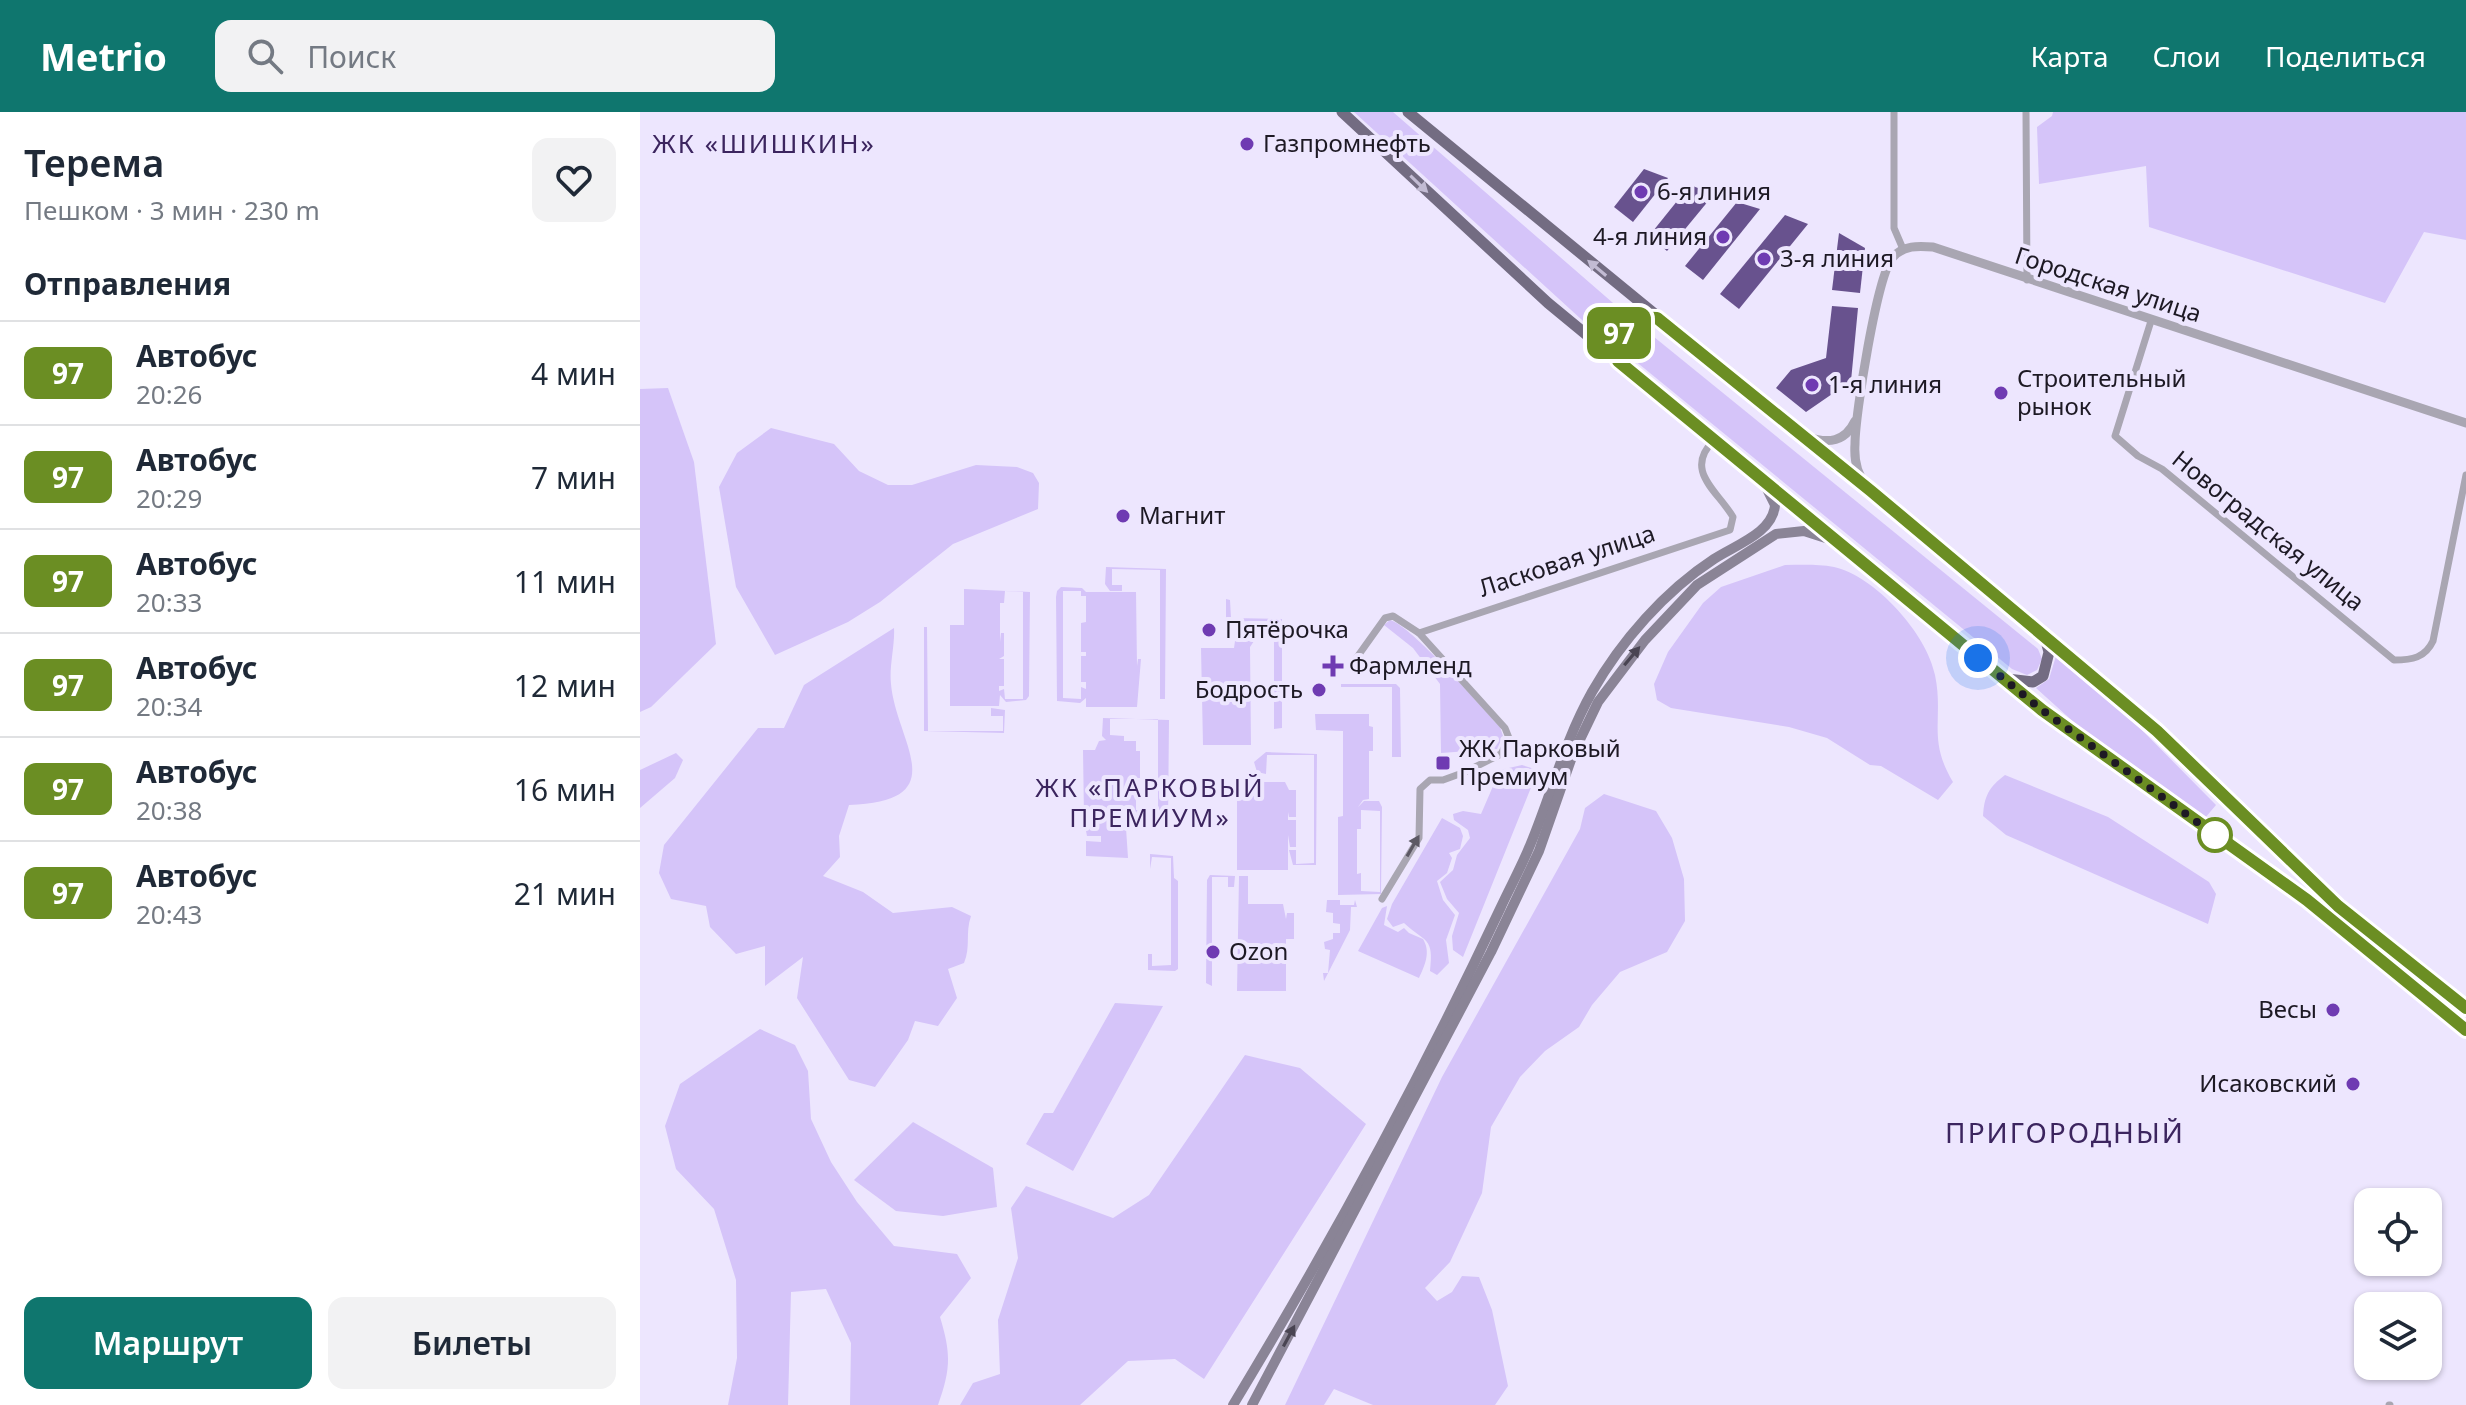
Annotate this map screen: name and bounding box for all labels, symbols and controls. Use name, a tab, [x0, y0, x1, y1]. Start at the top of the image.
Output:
search box	[215, 20, 775, 92]
text: Metrio	[40, 30, 167, 82]
icon: search	[243, 34, 287, 78]
text: Поиск	[307, 36, 396, 77]
text: Карта	[2030, 37, 2109, 75]
text: Слои	[2153, 37, 2221, 75]
text: Поделиться	[2265, 37, 2426, 75]
district label: ЖК «ШИШКИН»	[652, 125, 876, 161]
place label: Газпромнефть	[1263, 126, 1431, 159]
marker: Газпромнефть	[1238, 135, 1256, 153]
text: Терема	[24, 136, 164, 188]
button: heart	[532, 138, 616, 222]
place label: 6-я линия	[1657, 174, 1771, 207]
one-way arrow	[1409, 175, 1428, 193]
marker: 6-я линия	[1632, 183, 1650, 201]
text: Пешком · 3 мин · 230 m	[24, 192, 320, 228]
place label: 4-я линия	[1593, 219, 1707, 252]
marker: 4-я линия	[1714, 228, 1732, 246]
street label: Городская улица	[2011, 238, 2206, 329]
place label: 3-я линия	[1780, 241, 1894, 274]
marker: 3-я линия	[1755, 250, 1773, 268]
one-way arrow	[1587, 260, 1607, 277]
text: Отправления	[24, 263, 231, 304]
line badge: 97	[1583, 307, 1655, 359]
text: 97	[1603, 314, 1635, 352]
text: Автобус	[136, 335, 258, 376]
text: 4 мин	[531, 353, 616, 394]
text: 97	[52, 354, 84, 392]
place label: Строительный рынок	[2017, 361, 2186, 422]
place label: 1-я линия	[1828, 367, 1942, 400]
text: 20:26	[136, 376, 202, 412]
marker: 1-я линия	[1803, 376, 1821, 394]
marker: Строительный рынок	[1992, 384, 2010, 402]
text: Автобус	[136, 439, 258, 480]
street label: Новоградская улица	[2166, 442, 2372, 618]
text: 7 мин	[531, 457, 616, 498]
text: 97	[52, 458, 84, 496]
text: 20:29	[136, 480, 202, 516]
place label: Магнит	[1139, 498, 1225, 531]
marker: Магнит	[1114, 507, 1132, 525]
street label: Ласковая улица	[1474, 516, 1659, 604]
text: Автобус	[136, 543, 258, 584]
text: 11 мин	[514, 561, 616, 602]
text: 97	[52, 562, 84, 600]
text: 20:33	[136, 584, 202, 620]
place label: Пятёрочка	[1225, 612, 1349, 645]
marker: Пятёрочка	[1200, 621, 1218, 639]
your location	[1958, 638, 1998, 678]
one-way arrow	[1623, 646, 1640, 666]
text: Автобус	[136, 647, 258, 688]
place label: Фармленд	[1349, 648, 1472, 681]
marker: Фармленд	[1324, 657, 1342, 675]
text: 12 мин	[514, 665, 616, 706]
text: 97	[52, 666, 84, 704]
place label: Бодрость	[1195, 672, 1303, 705]
marker: Бодрость	[1310, 681, 1328, 699]
text: 20:34	[136, 688, 202, 724]
place label: ЖК Парковый Премиум	[1459, 731, 1621, 792]
text: Автобус	[136, 751, 258, 792]
marker: ЖК Парковый Премиум	[1434, 754, 1452, 772]
text: 16 мин	[514, 769, 616, 810]
district label: ЖК «ПАРКОВЫЙ ПРЕМИУМ»	[1035, 769, 1265, 835]
text: 97	[52, 770, 84, 808]
text: 20:38	[136, 792, 202, 828]
unlabelled marker	[2198, 818, 2232, 852]
one-way arrow	[1406, 835, 1420, 857]
text: Автобус	[136, 855, 258, 896]
text: 21 мин	[514, 873, 616, 914]
text: 97	[52, 874, 84, 912]
text: 20:43	[136, 896, 202, 932]
place label: Ozon	[1229, 934, 1288, 967]
marker: Ozon	[1204, 943, 1222, 961]
place label: Весы	[2258, 992, 2317, 1025]
marker: Весы	[2324, 1001, 2342, 1019]
place label: Исаковский	[2199, 1066, 2337, 1099]
marker: Исаковский	[2344, 1075, 2362, 1093]
district label: ПРИГОРОДНЫЙ	[1945, 1113, 2185, 1151]
map controls	[2354, 1188, 2442, 1380]
button: locate	[2354, 1188, 2442, 1276]
button: layers	[2354, 1292, 2442, 1380]
button: Маршрут	[24, 1297, 312, 1389]
button: Билеты	[328, 1297, 616, 1389]
one-way arrow	[1282, 1325, 1296, 1348]

